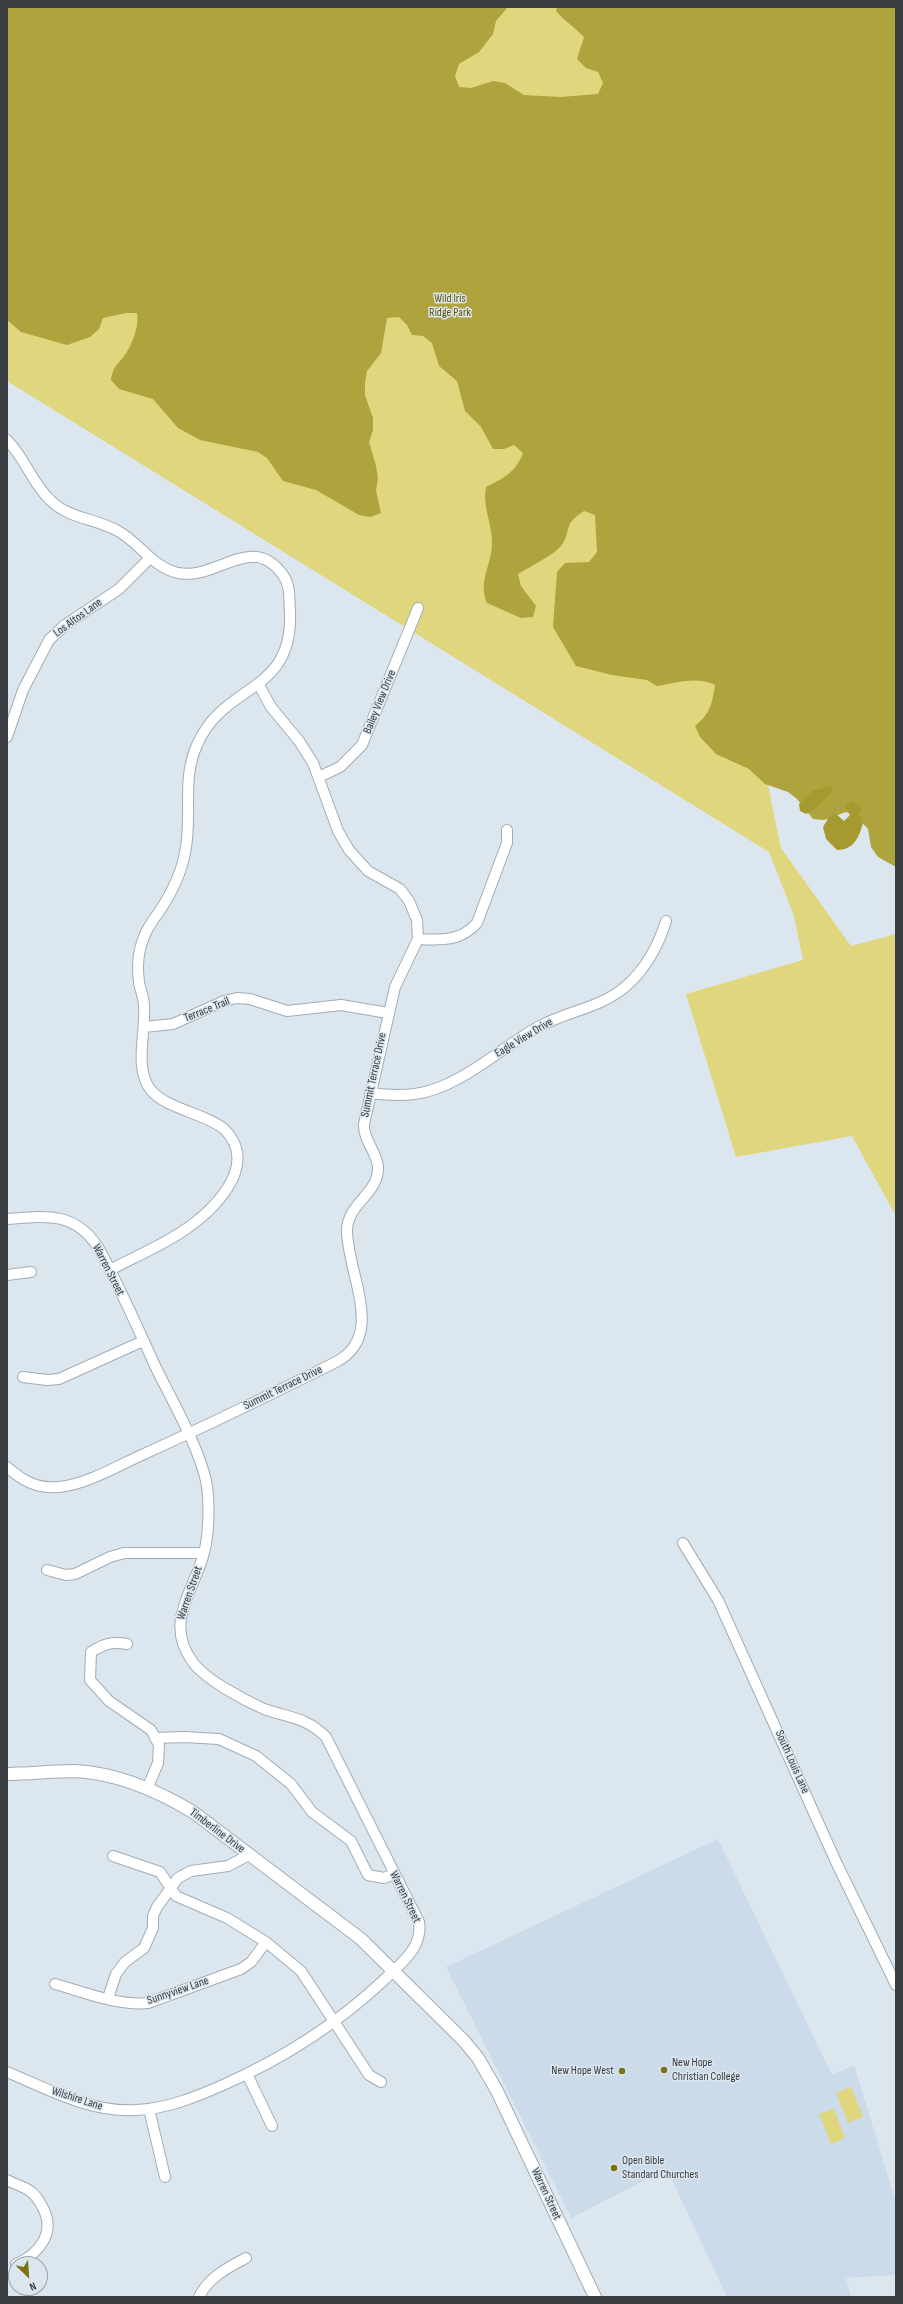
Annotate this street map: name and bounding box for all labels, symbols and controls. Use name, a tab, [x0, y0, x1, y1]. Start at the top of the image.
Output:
park label: Wild Iris Ridge Park	[429, 292, 471, 320]
street label: Los Altos Lane	[51, 595, 105, 641]
street label: Bailey View Drive	[361, 668, 399, 736]
street label: Terrace Trail	[182, 994, 232, 1026]
street label: Eagle View Drive	[492, 1015, 556, 1061]
street label: Summit Terrace Drive	[358, 1031, 390, 1119]
street label: Warren Street	[89, 1242, 127, 1298]
street label: Summit Terrace Drive	[241, 1363, 325, 1413]
street label: Warren Street	[174, 1564, 206, 1622]
street label: South Louis Lane	[772, 1728, 812, 1796]
street label: Timberline Drive	[186, 1806, 248, 1856]
street label: Warren Street	[386, 1869, 424, 1925]
street label: Sunnyview Lane	[145, 1974, 211, 2008]
place label: New Hope Christian College	[672, 2056, 740, 2084]
place label: New Hope West	[551, 2064, 614, 2078]
marker: New Hope Christian College	[659, 2065, 669, 2075]
marker: New Hope West	[617, 2066, 627, 2076]
street label: Wilshire Lane	[50, 2084, 104, 2114]
place label: Open Bible Standard Churches	[622, 2154, 699, 2182]
marker: Open Bible Standard Churches	[609, 2163, 619, 2173]
street label: Warren Street	[528, 2166, 564, 2222]
north arrow	[8, 2256, 48, 2296]
text: N	[27, 2279, 38, 2294]

